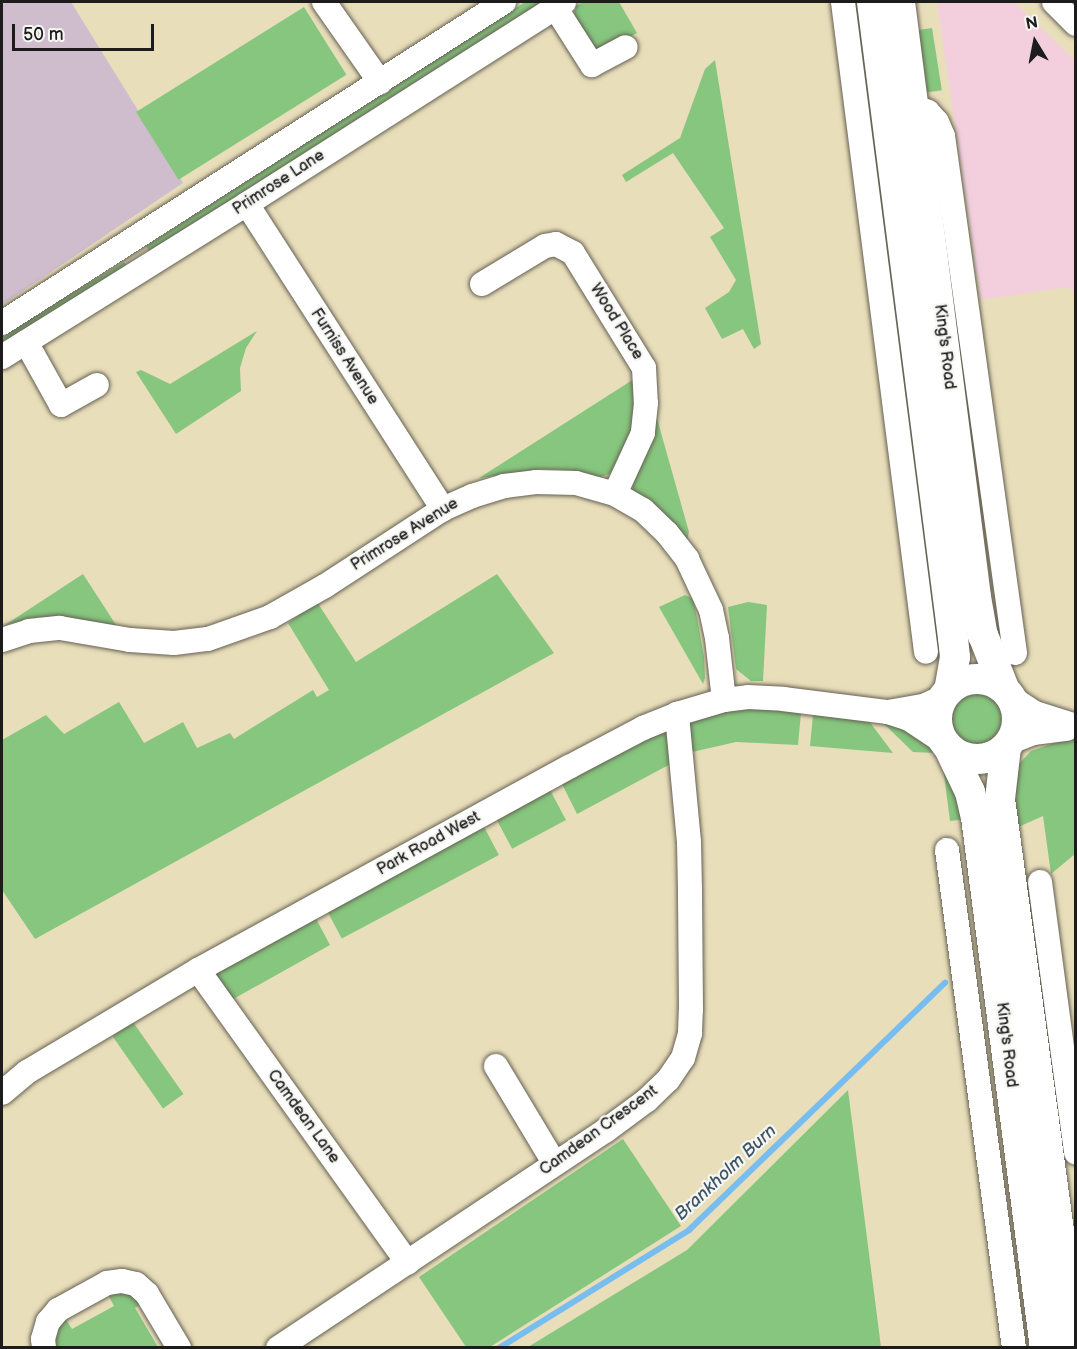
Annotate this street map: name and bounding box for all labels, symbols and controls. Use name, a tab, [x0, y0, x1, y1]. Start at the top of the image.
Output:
scale bar	[15, 12, 158, 50]
north arrow	[1005, 12, 1065, 72]
text: N	[1024, 13, 1039, 34]
text: 50 m	[23, 24, 64, 45]
street label: Primrose Lane	[230, 146, 328, 220]
street label: Wood Place	[585, 280, 647, 364]
street label: King's Road	[929, 303, 959, 391]
street label: Furniss Avenue	[306, 305, 382, 409]
street label: Primrose Avenue	[348, 494, 462, 576]
street label: Park Road West	[374, 808, 484, 880]
street label: King's Road	[991, 1001, 1021, 1089]
street label: Camdean Lane	[263, 1066, 343, 1168]
street label: Camdean Crescent	[536, 1082, 662, 1180]
water label: Brankholm Burn	[671, 1121, 781, 1225]

